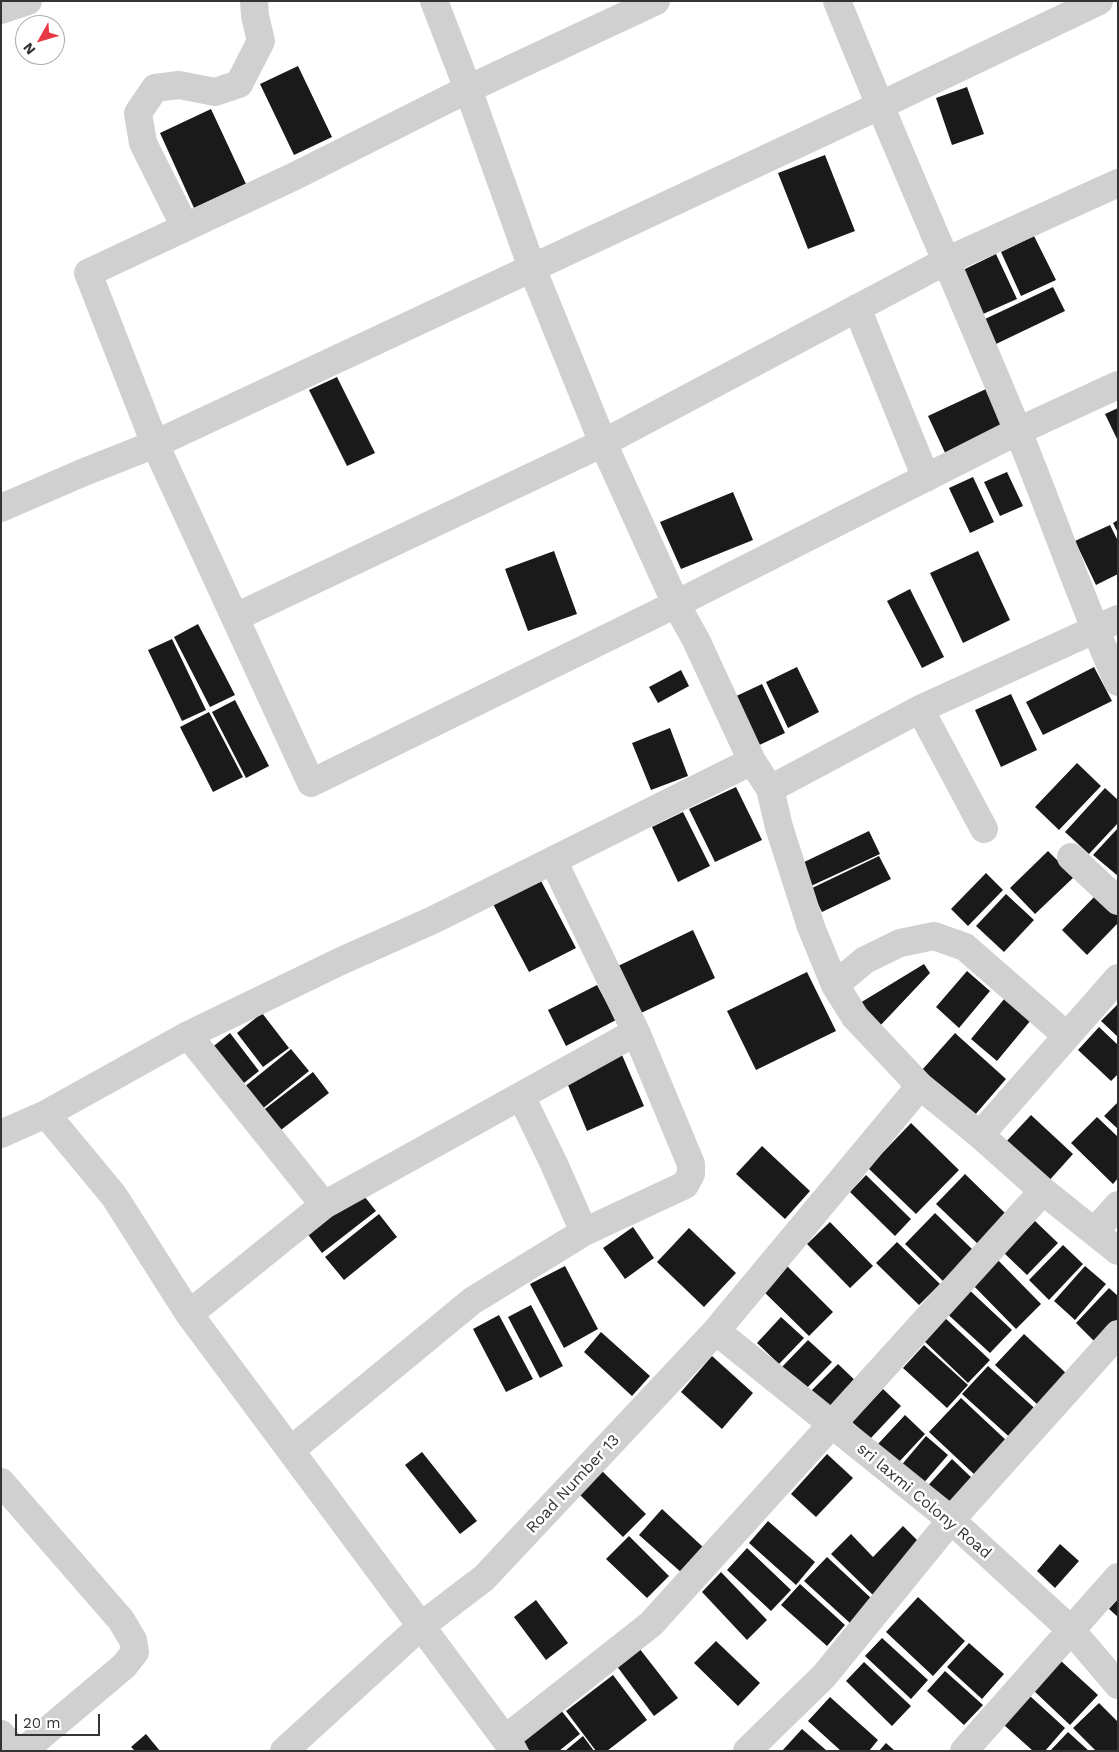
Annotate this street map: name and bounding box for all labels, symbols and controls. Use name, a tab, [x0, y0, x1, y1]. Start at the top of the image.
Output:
north arrow	[15, 15, 65, 65]
text: N	[20, 40, 39, 58]
street label: Road Number 13	[522, 1431, 624, 1537]
street label: sri laxmi Colony Road	[853, 1439, 995, 1563]
scale bar	[18, 1704, 102, 1736]
text: 20 m	[23, 1714, 61, 1732]

